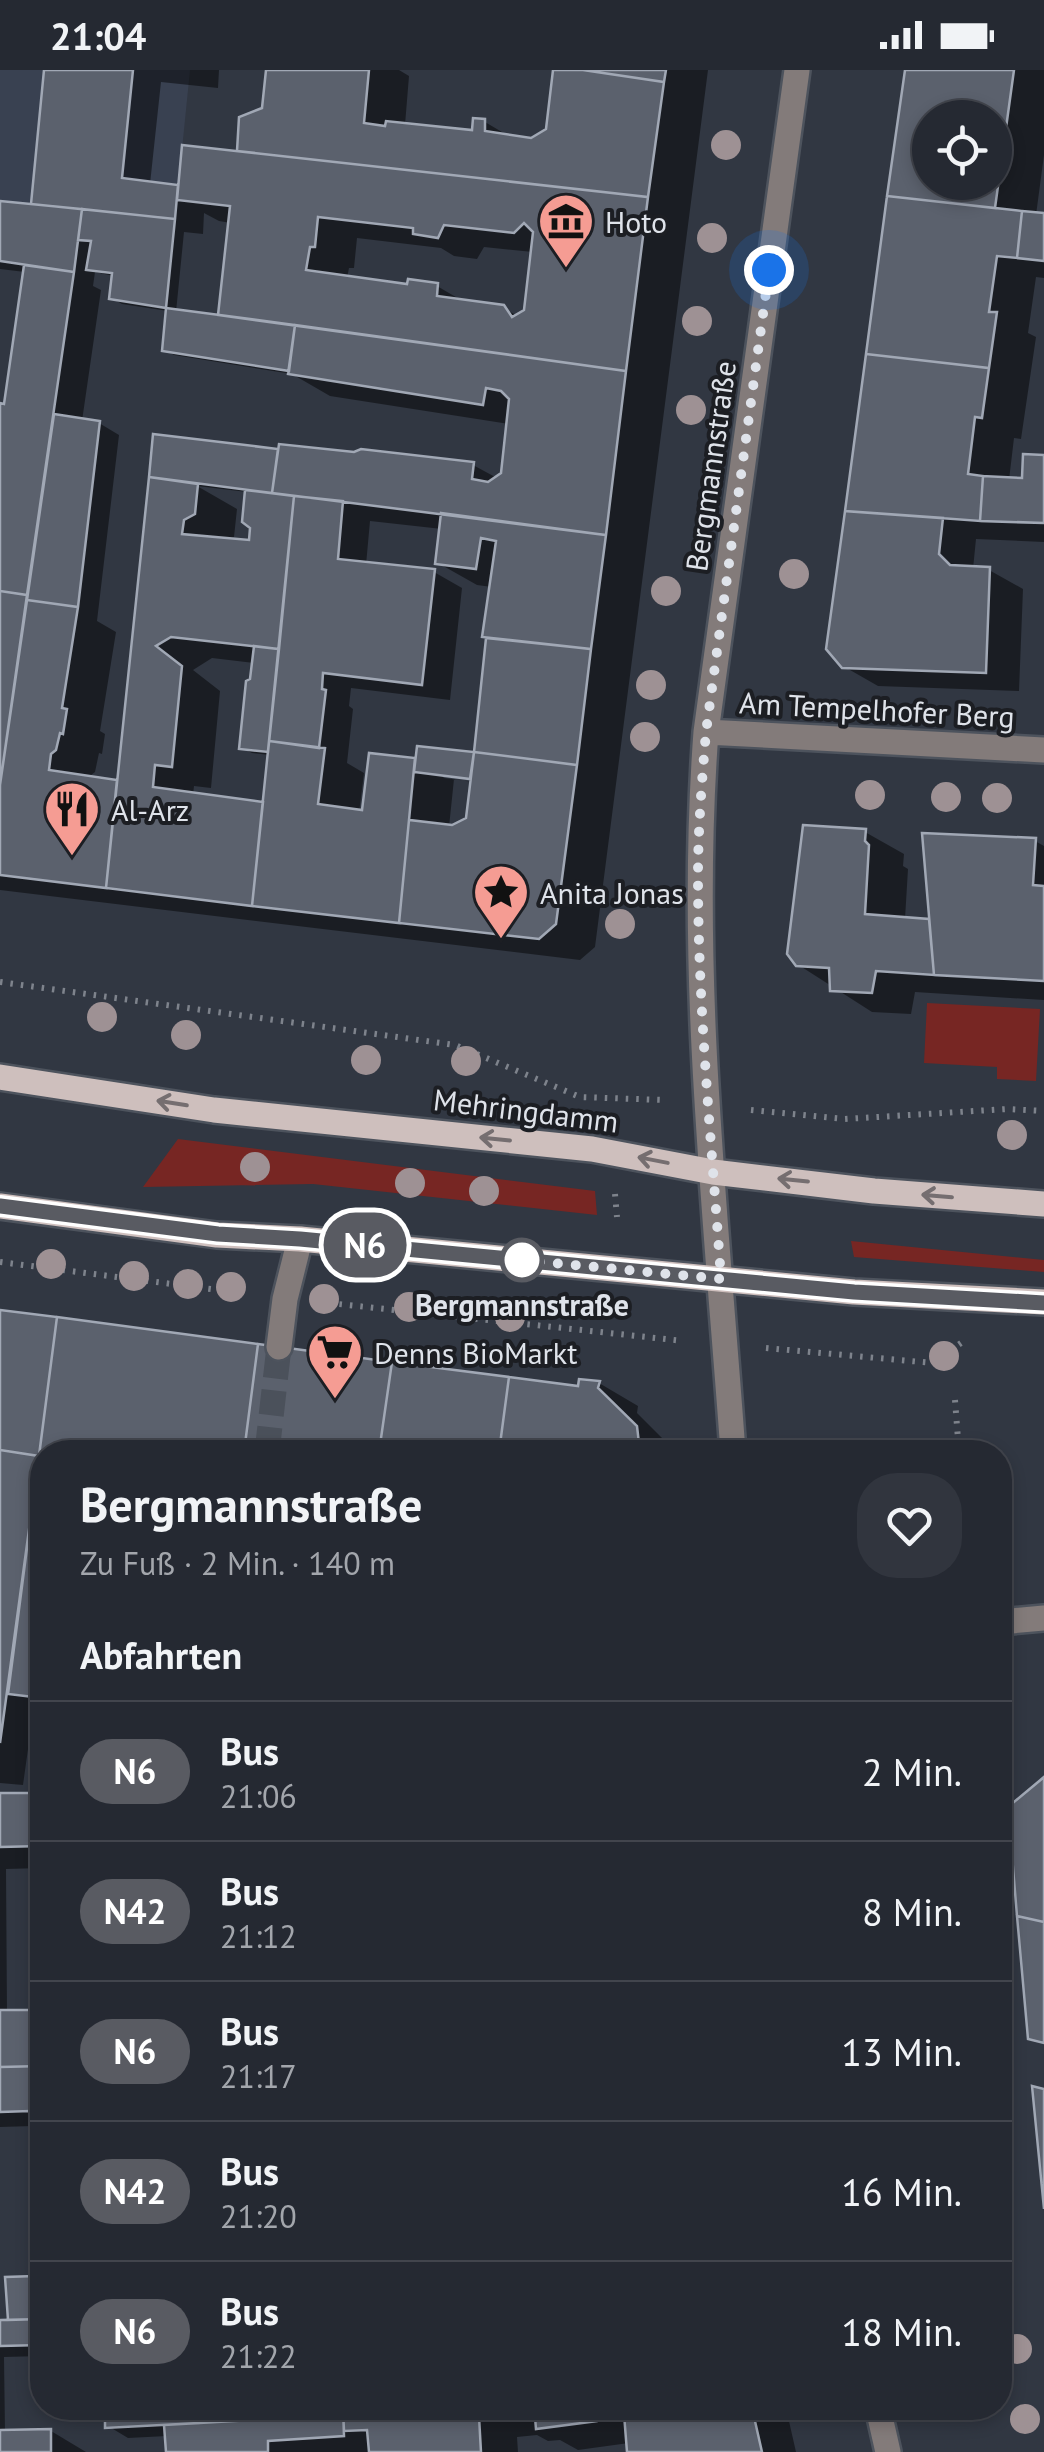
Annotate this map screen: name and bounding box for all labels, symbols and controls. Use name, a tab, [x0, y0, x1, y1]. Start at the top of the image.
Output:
text: 21:04	[50, 11, 146, 60]
map controls	[912, 100, 1012, 200]
button: locate	[912, 100, 1012, 200]
museum icon: Hoto	[536, 191, 596, 270]
place label: Hoto	[605, 202, 667, 241]
your location	[744, 245, 794, 295]
street label: Bergmannstraße	[676, 358, 744, 574]
street label: Am Tempelhofer Berg	[738, 682, 1016, 736]
restaurant icon: Al-Arz	[42, 779, 102, 858]
place label: Al-Arz	[111, 790, 189, 829]
place icon: Anita Jonas	[471, 862, 531, 941]
place label: Anita Jonas	[540, 873, 684, 912]
street label: Mehringdamm	[431, 1079, 621, 1141]
one-way arrow	[157, 1094, 189, 1112]
one-way arrow	[480, 1129, 512, 1148]
one-way arrow	[638, 1149, 670, 1168]
one-way arrow	[778, 1170, 810, 1189]
one-way arrow	[921, 1187, 953, 1206]
line badge: N6	[320, 1212, 410, 1278]
text: N6	[344, 1222, 386, 1268]
marker: Bergmannstraße	[501, 1239, 543, 1281]
place label: Bergmannstraße	[415, 1285, 629, 1324]
supermarket icon: Denns BioMarkt	[305, 1322, 365, 1401]
place label: Denns BioMarkt	[374, 1333, 577, 1372]
text: Bergmannstraße	[80, 1473, 422, 1535]
button: heart	[857, 1473, 962, 1578]
text: Zu Fuß · 2 Min. · 140 m	[80, 1542, 395, 1584]
text: Abfahrten	[80, 1630, 242, 1679]
text: Bus	[220, 1726, 279, 1775]
text: 2 Min.	[862, 1747, 962, 1796]
text: N6	[114, 1748, 156, 1794]
text: 21:06	[220, 1775, 297, 1817]
text: Bus	[220, 1866, 279, 1915]
text: 8 Min.	[862, 1887, 962, 1936]
text: N42	[104, 1888, 166, 1934]
text: 21:12	[220, 1915, 297, 1957]
text: Bus	[220, 2006, 279, 2055]
text: 13 Min.	[841, 2027, 962, 2076]
text: N6	[114, 2028, 156, 2074]
text: 21:17	[220, 2055, 297, 2097]
text: Bus	[220, 2146, 279, 2195]
text: 16 Min.	[841, 2167, 962, 2216]
text: N42	[104, 2168, 166, 2214]
text: 21:20	[220, 2195, 297, 2237]
text: Bus	[220, 2286, 279, 2335]
text: 18 Min.	[841, 2307, 962, 2356]
text: N6	[114, 2308, 156, 2354]
text: 21:22	[220, 2335, 297, 2377]

